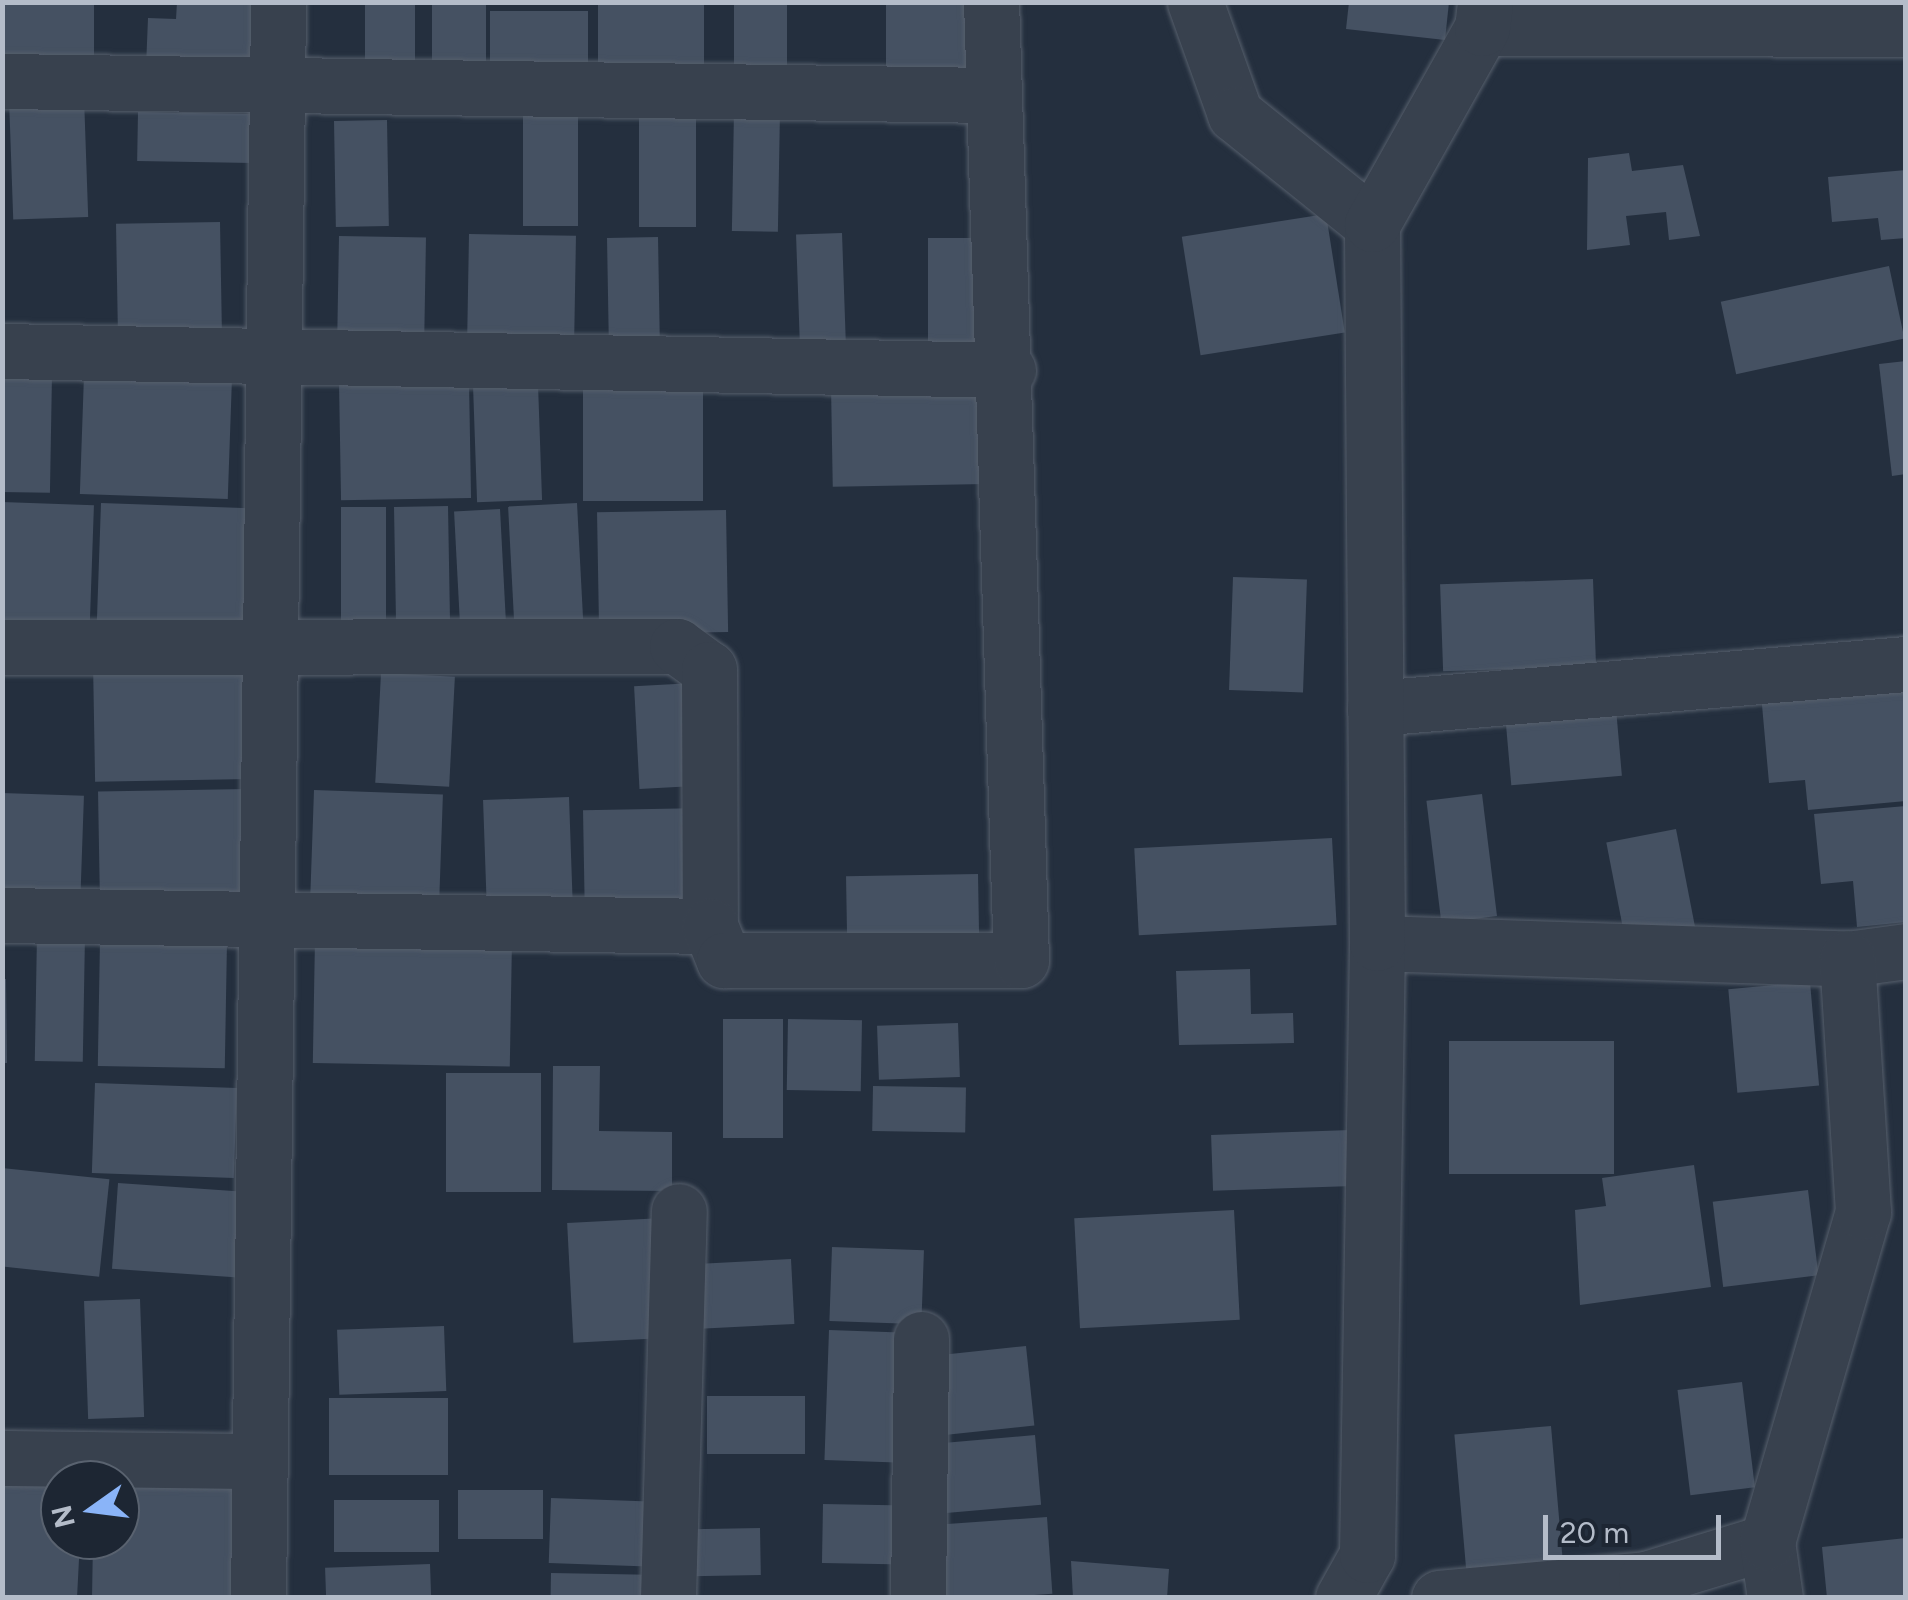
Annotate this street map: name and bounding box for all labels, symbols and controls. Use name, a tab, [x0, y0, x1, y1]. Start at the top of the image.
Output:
north arrow	[40, 1460, 140, 1560]
scale bar	[1548, 1495, 1726, 1557]
text: N	[44, 1502, 82, 1531]
text: 20 m	[1560, 1514, 1629, 1551]

